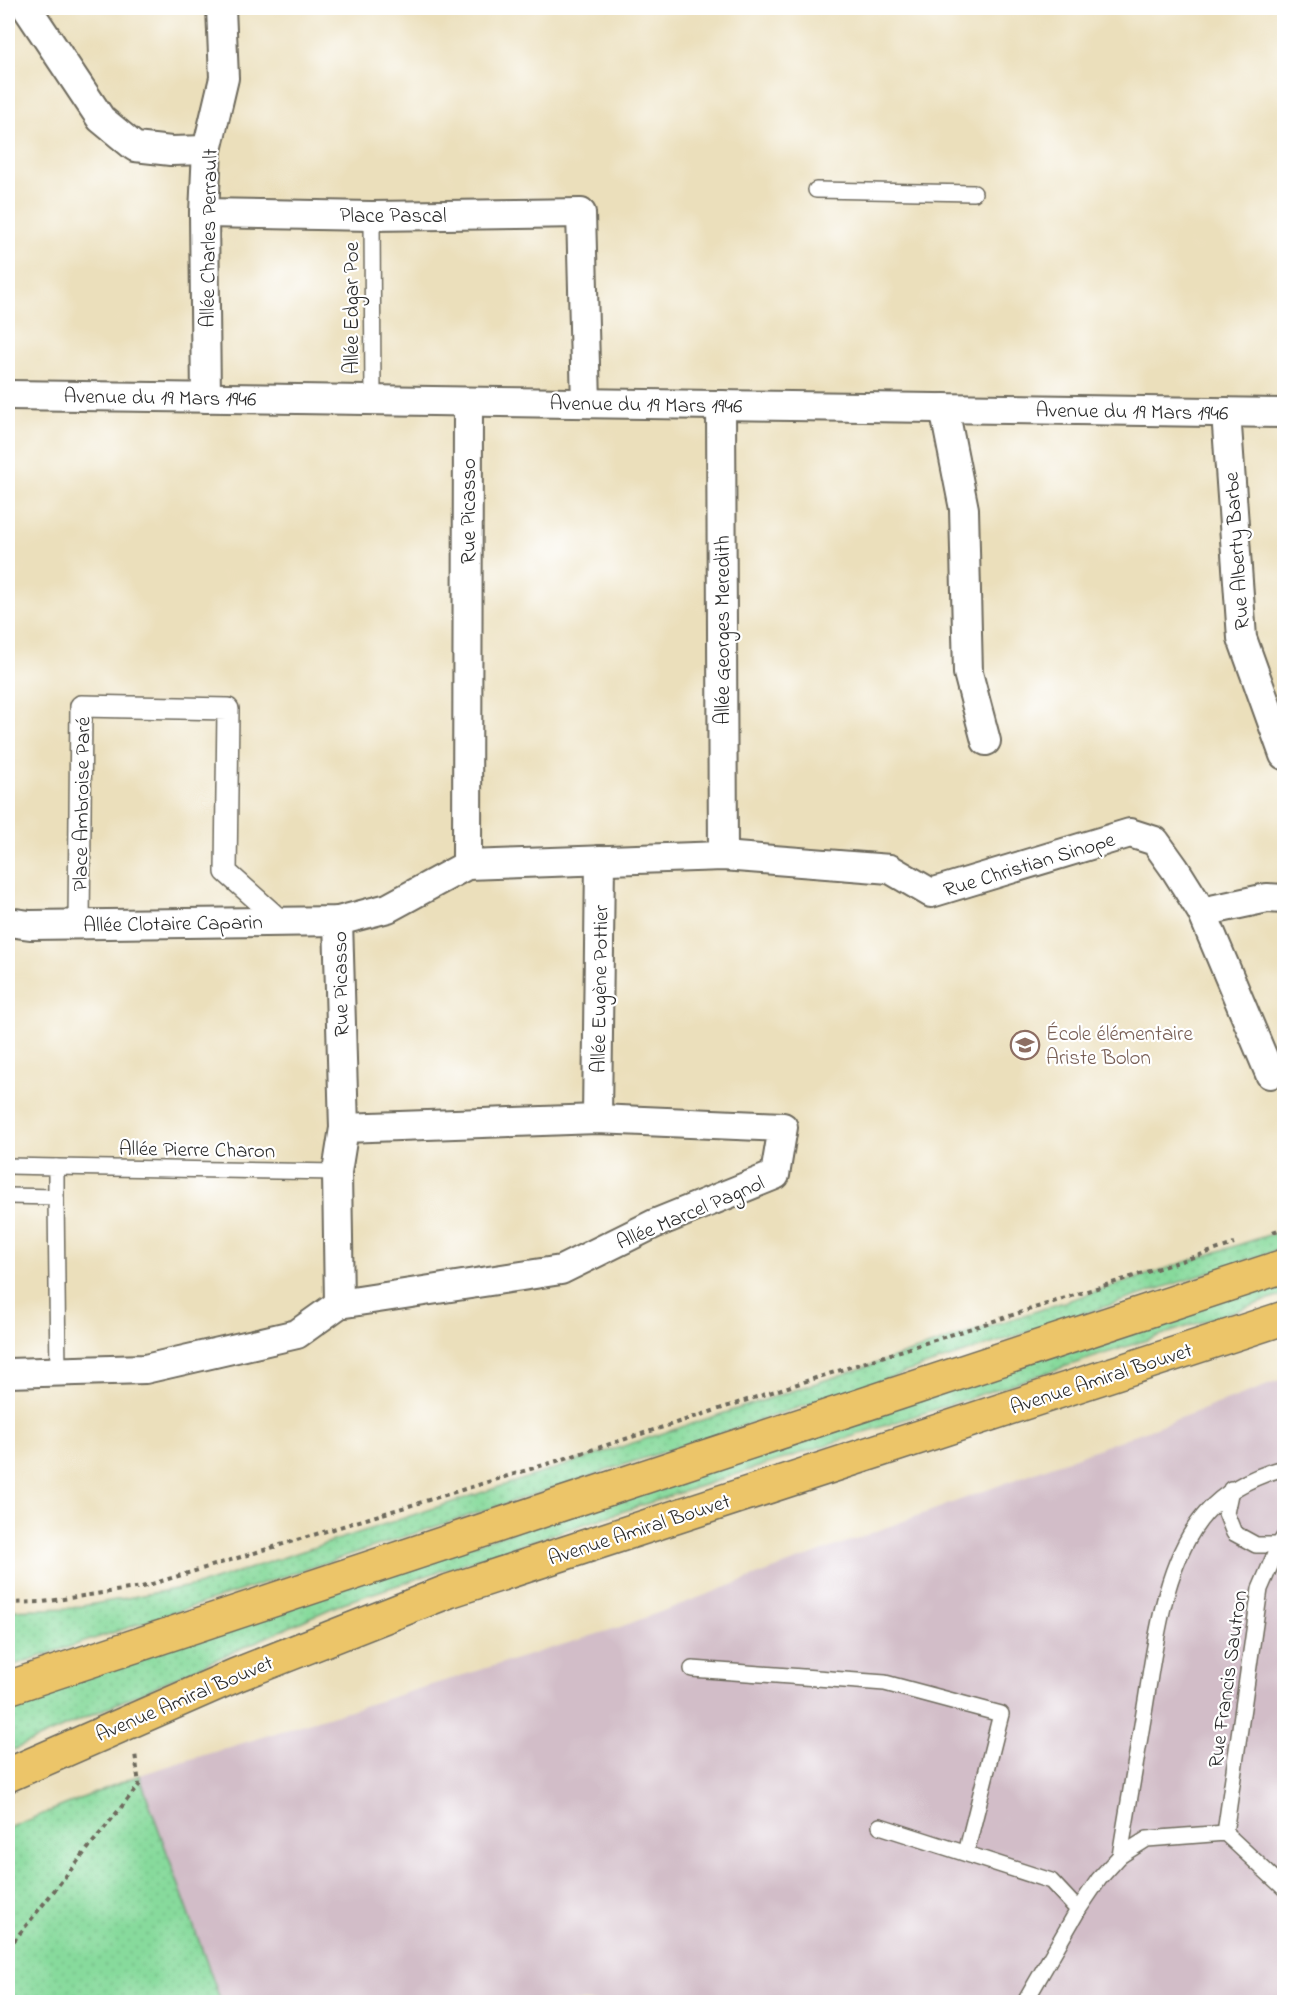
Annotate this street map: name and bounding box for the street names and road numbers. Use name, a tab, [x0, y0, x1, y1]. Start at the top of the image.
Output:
street label: Allée Charles Perrault	[193, 148, 227, 328]
street label: Place Pascal	[340, 202, 446, 232]
street label: Allée Edgar Poe	[338, 241, 370, 374]
street label: Avenue du 19 Mars 1946	[63, 382, 257, 416]
street label: Avenue du 19 Mars 1946	[549, 389, 743, 423]
street label: Avenue du 19 Mars 1946	[1035, 396, 1229, 430]
street label: Rue Picasso	[455, 458, 485, 564]
street label: Rue Alberty Barbe	[1217, 470, 1260, 631]
street label: Allée Georges Meredith	[709, 535, 741, 725]
street label: Place Ambroise Paré	[66, 716, 100, 892]
street label: Rue Christian Sinope	[940, 825, 1120, 906]
street label: Allée Eugène Pottier	[585, 904, 619, 1073]
street label: Allée Clotaire Caparin	[83, 908, 263, 942]
street label: Rue Picasso	[326, 931, 358, 1037]
street label: Allée Pierre Charon	[118, 1135, 275, 1167]
street label: Allée Marcel Pagnol	[612, 1169, 770, 1260]
street label: Avenue Amiral Bouvet	[1007, 1336, 1197, 1424]
street label: Avenue Amiral Bouvet	[545, 1487, 735, 1575]
street label: Rue Francis Sautron	[1202, 1589, 1256, 1770]
street label: Avenue Amiral Bouvet	[92, 1649, 278, 1751]

